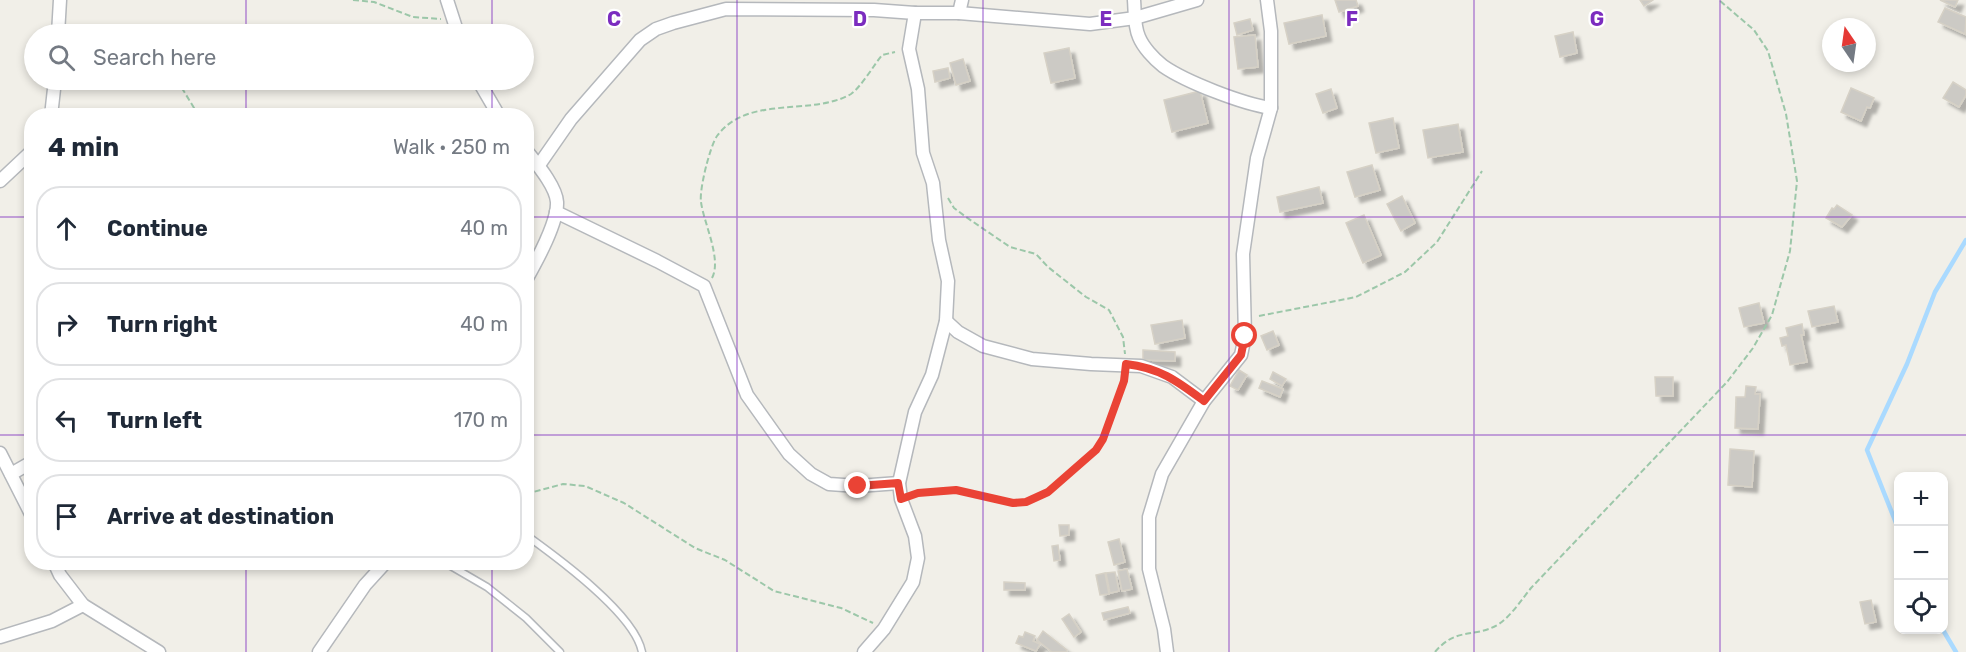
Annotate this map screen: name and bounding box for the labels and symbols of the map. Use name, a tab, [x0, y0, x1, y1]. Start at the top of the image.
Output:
text: C	[607, 7, 621, 31]
text: D	[853, 7, 867, 31]
text: E	[1100, 7, 1112, 31]
text: F	[1346, 7, 1358, 31]
text: G	[1590, 7, 1604, 31]
north arrow	[1822, 18, 1876, 72]
route start	[1231, 322, 1257, 348]
route end	[844, 472, 870, 498]

